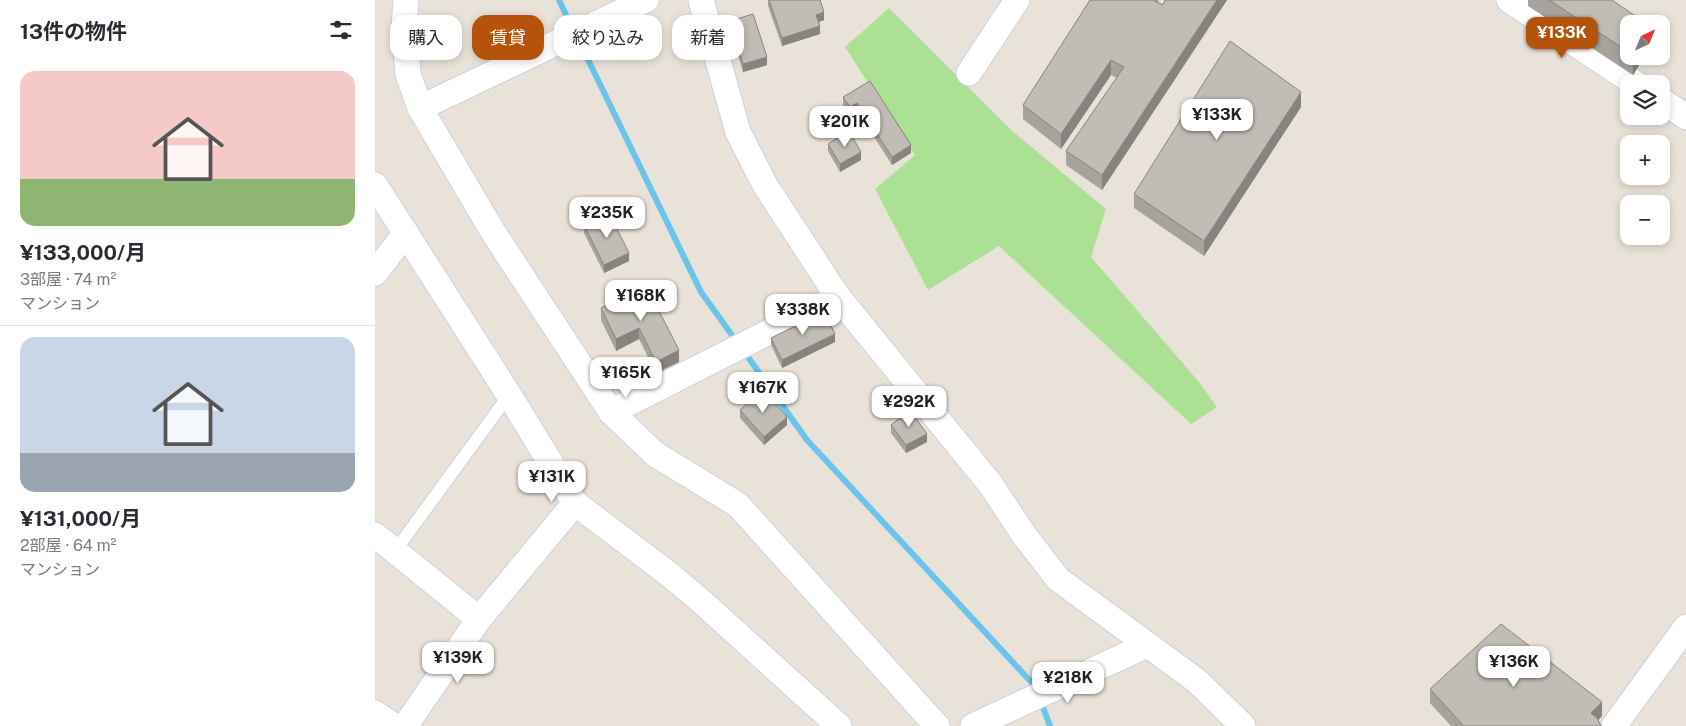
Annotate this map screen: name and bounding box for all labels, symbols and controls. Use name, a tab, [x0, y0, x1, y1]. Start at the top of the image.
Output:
chip: 購入	[390, 15, 462, 60]
chip: 賃貸	[472, 15, 544, 60]
chip: 絞り込み	[554, 15, 662, 60]
chip: 新着	[672, 15, 744, 60]
north arrow	[1620, 15, 1670, 65]
map controls	[1620, 15, 1670, 245]
icon: filters	[327, 16, 355, 44]
pin: ¥133K	[1527, 17, 1597, 59]
text: 13件の物件	[20, 19, 127, 44]
text: ¥133K	[1537, 23, 1587, 42]
button: layers	[1620, 75, 1670, 125]
pin: ¥133K	[1182, 98, 1252, 141]
icon: home	[143, 104, 233, 194]
text: ¥133K	[1192, 105, 1242, 124]
pin: ¥201K	[810, 106, 880, 148]
text: ¥201K	[820, 112, 870, 131]
button: +	[1620, 135, 1670, 185]
button: −	[1620, 195, 1670, 245]
pin: ¥235K	[572, 196, 642, 239]
text: ¥235K	[580, 203, 634, 222]
text: ¥133,000/月	[20, 240, 146, 265]
text: 3部屋 · 74 m²	[20, 270, 116, 289]
pin: ¥168K	[606, 280, 676, 322]
text: ¥168K	[616, 286, 666, 305]
text: マンション	[20, 294, 100, 313]
pin: ¥338K	[768, 294, 838, 336]
text: ¥338K	[776, 300, 830, 319]
pin: ¥165K	[591, 356, 661, 399]
text: ¥165K	[601, 363, 651, 382]
icon: home	[143, 369, 233, 459]
pin: ¥167K	[728, 372, 798, 414]
text: ¥167K	[738, 378, 788, 397]
pin: ¥292K	[874, 386, 944, 428]
text: ¥292K	[883, 392, 935, 411]
pin: ¥131K	[517, 460, 587, 503]
text: ¥131K	[529, 467, 575, 486]
text: ¥131,000/月	[20, 506, 141, 531]
text: 2部屋 · 64 m²	[20, 536, 116, 555]
text: マンション	[20, 560, 100, 579]
pin: ¥139K	[423, 642, 493, 684]
pin: ¥136K	[1479, 646, 1549, 688]
text: ¥139K	[433, 648, 483, 667]
text: ¥136K	[1489, 652, 1539, 671]
pin: ¥218K	[1033, 662, 1103, 704]
text: ¥218K	[1043, 668, 1093, 687]

